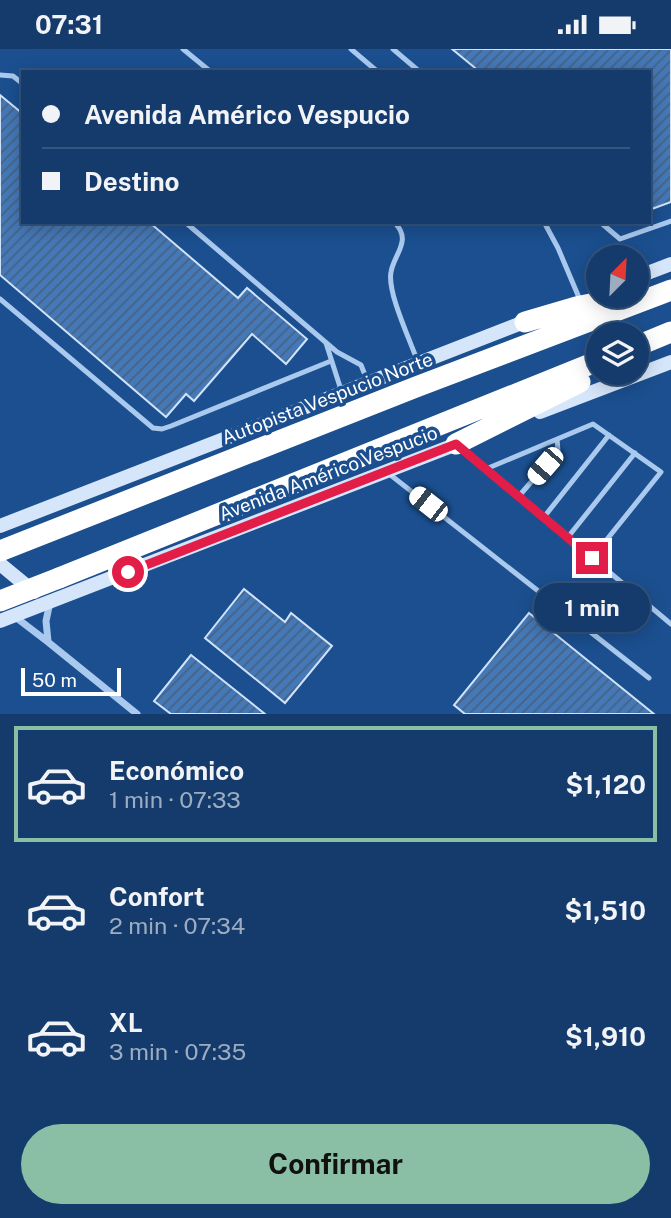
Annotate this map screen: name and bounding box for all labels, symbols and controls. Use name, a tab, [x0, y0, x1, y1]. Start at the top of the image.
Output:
text: 07:31	[35, 9, 103, 40]
text: Avenida Américo Vespucio	[84, 99, 410, 130]
text: Destino	[84, 166, 180, 197]
north arrow	[586, 245, 649, 308]
map controls	[586, 245, 649, 385]
button: layers	[586, 322, 649, 385]
street label: Autopista Vespucio Norte	[218, 348, 436, 448]
street label: Avenida Américo Vespucio	[215, 421, 441, 525]
car	[524, 443, 567, 489]
car	[405, 483, 452, 525]
route end	[576, 542, 608, 574]
route start	[112, 556, 144, 588]
callout: 1 min	[534, 583, 650, 631]
text: 1 min	[564, 594, 620, 621]
scale bar	[21, 665, 121, 697]
text: 50 m	[32, 669, 77, 691]
icon: car	[25, 753, 88, 816]
text: Económico	[109, 755, 244, 786]
text: $1,120	[566, 769, 646, 800]
text: 1 min · 07:33	[109, 786, 241, 813]
icon: car	[25, 879, 88, 942]
text: Confort	[109, 881, 205, 912]
text: $1,510	[565, 895, 646, 926]
text: 2 min · 07:34	[109, 912, 245, 939]
icon: car	[25, 1005, 88, 1068]
text: XL	[109, 1007, 143, 1038]
text: $1,910	[565, 1021, 646, 1052]
text: 3 min · 07:35	[109, 1038, 246, 1065]
button: Confirmar	[21, 1124, 650, 1204]

